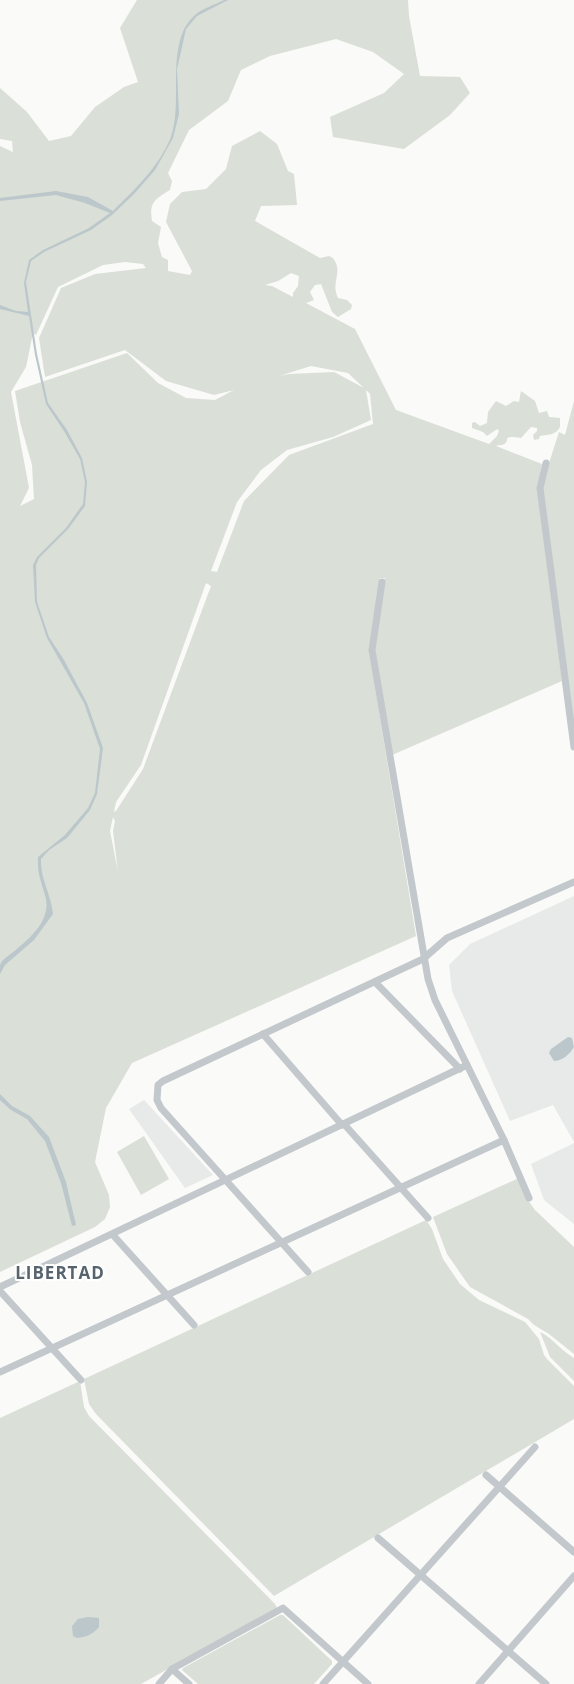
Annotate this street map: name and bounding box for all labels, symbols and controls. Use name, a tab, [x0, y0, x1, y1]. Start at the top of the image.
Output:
district label: LIBERTAD	[15, 1261, 105, 1284]

